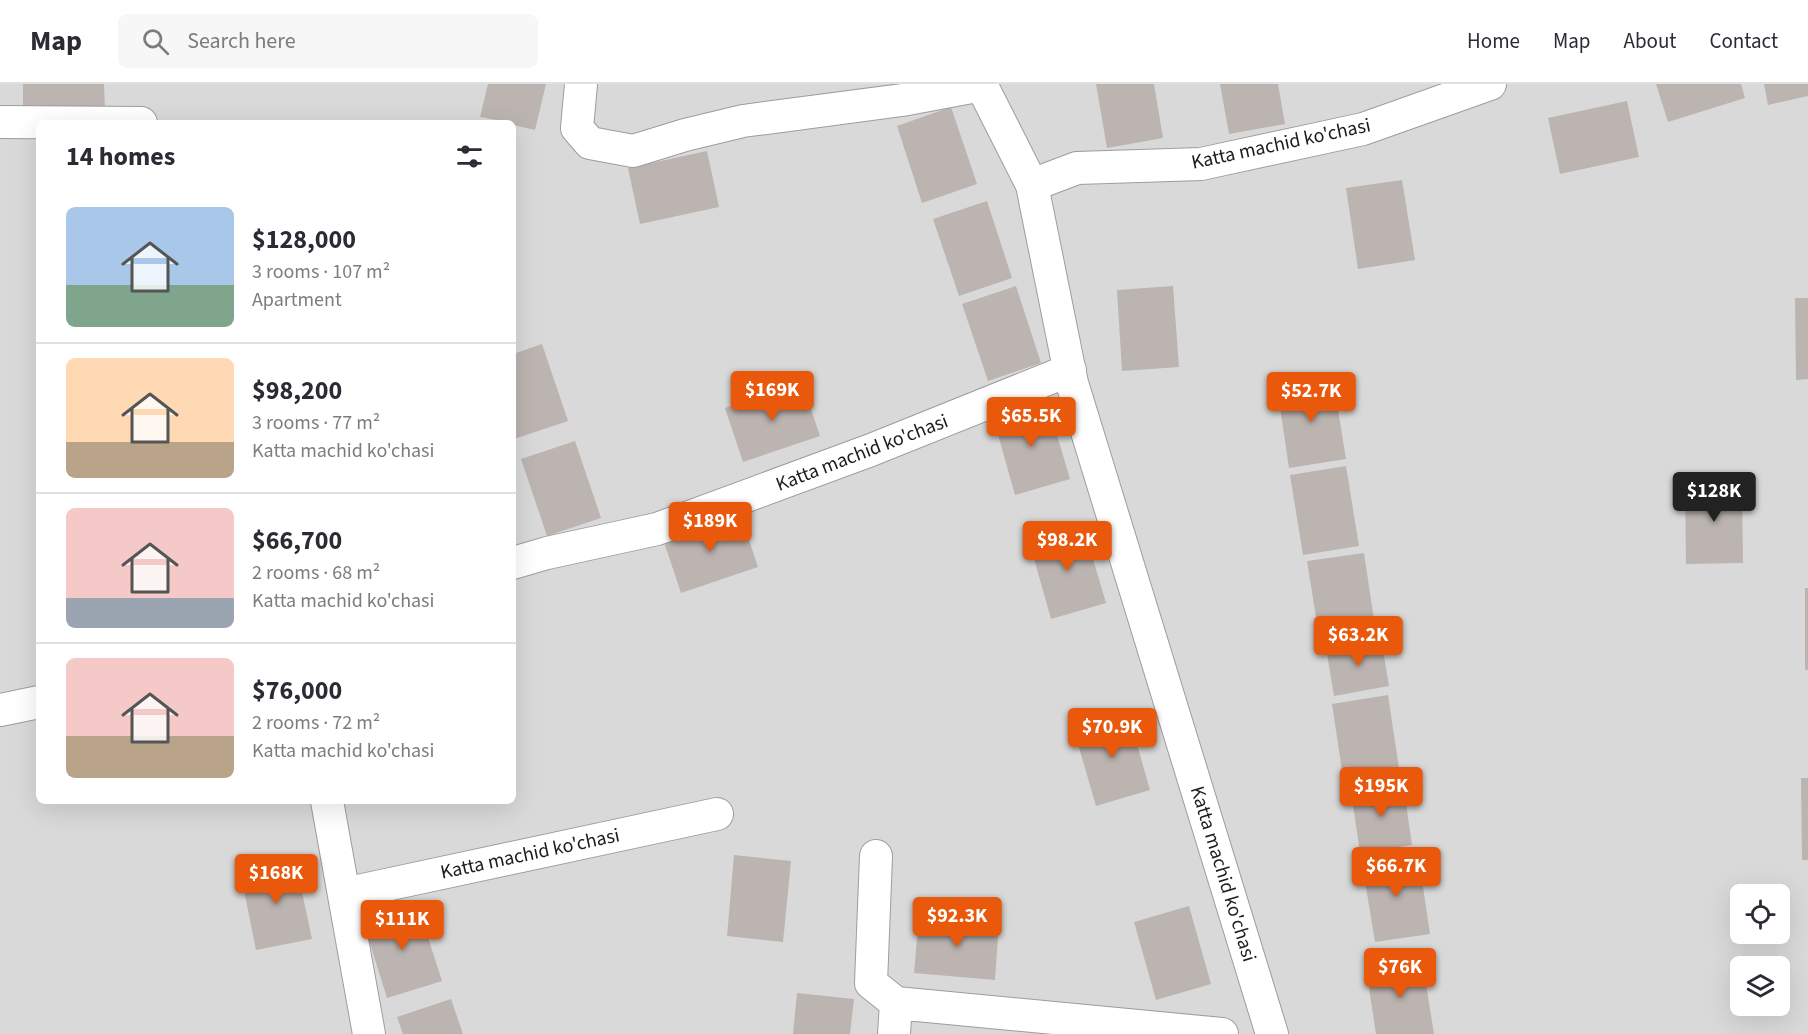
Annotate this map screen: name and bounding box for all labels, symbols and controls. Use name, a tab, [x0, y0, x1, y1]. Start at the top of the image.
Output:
search box	[118, 14, 538, 68]
text: Map	[30, 21, 82, 61]
icon: search	[139, 25, 172, 58]
text: Search here	[187, 25, 296, 57]
text: Home	[1467, 26, 1520, 56]
text: Map	[1553, 26, 1591, 56]
text: About	[1624, 26, 1676, 56]
text: Contact	[1709, 26, 1778, 56]
street label: Katta machid ko'chasi	[1189, 111, 1373, 177]
text: 14 homes	[66, 138, 175, 175]
icon: filters	[453, 140, 486, 173]
text: $128,000	[252, 221, 356, 258]
icon: home	[114, 231, 186, 303]
text: 3 rooms · 107 m²	[252, 258, 390, 286]
text: Apartment	[252, 286, 342, 314]
pin: $169K	[730, 371, 814, 422]
text: $98,200	[252, 372, 342, 409]
pin: $52.7K	[1262, 372, 1360, 423]
text: $169K	[745, 376, 799, 404]
text: $52.7K	[1281, 377, 1341, 405]
icon: home	[114, 382, 186, 454]
pin: $65.5K	[982, 397, 1080, 448]
text: $65.5K	[1001, 402, 1061, 430]
street label: Katta machid ko'chasi	[772, 407, 952, 499]
text: 3 rooms · 77 m²	[252, 409, 380, 437]
text: Katta machid ko'chasi	[252, 437, 434, 465]
pin: $128K	[1672, 472, 1756, 523]
text: $128K	[1687, 477, 1741, 505]
pin: $189K	[668, 502, 752, 553]
text: $189K	[683, 507, 737, 535]
pin: $98.2K	[1018, 521, 1116, 572]
text: $66,700	[252, 522, 342, 559]
text: $98.2K	[1037, 526, 1097, 554]
icon: home	[114, 532, 186, 604]
text: 2 rooms · 68 m²	[252, 559, 380, 587]
text: Katta machid ko'chasi	[252, 587, 434, 615]
pin: $63.2K	[1309, 616, 1407, 667]
text: $63.2K	[1328, 621, 1388, 649]
text: $76,000	[252, 672, 342, 709]
icon: home	[114, 682, 186, 754]
pin: $70.9K	[1063, 708, 1161, 759]
text: 2 rooms · 72 m²	[252, 709, 380, 737]
text: $70.9K	[1082, 713, 1142, 741]
text: Katta machid ko'chasi	[252, 737, 434, 765]
pin: $195K	[1339, 767, 1423, 818]
text: $195K	[1354, 772, 1408, 800]
street label: Katta machid ko'chasi	[1183, 783, 1263, 965]
street label: Katta machid ko'chasi	[438, 821, 622, 887]
pin: $66.7K	[1347, 847, 1445, 898]
text: $66.7K	[1366, 852, 1426, 880]
pin: $168K	[234, 854, 318, 905]
text: $168K	[249, 859, 303, 887]
map controls	[1730, 884, 1790, 1016]
button: locate	[1730, 884, 1790, 944]
pin: $92.3K	[908, 897, 1006, 948]
pin: $111K	[360, 900, 444, 951]
text: $92.3K	[927, 902, 987, 930]
text: $111K	[375, 905, 429, 933]
pin: $76K	[1364, 948, 1436, 999]
text: $76K	[1378, 953, 1422, 981]
button: layers	[1730, 956, 1790, 1016]

